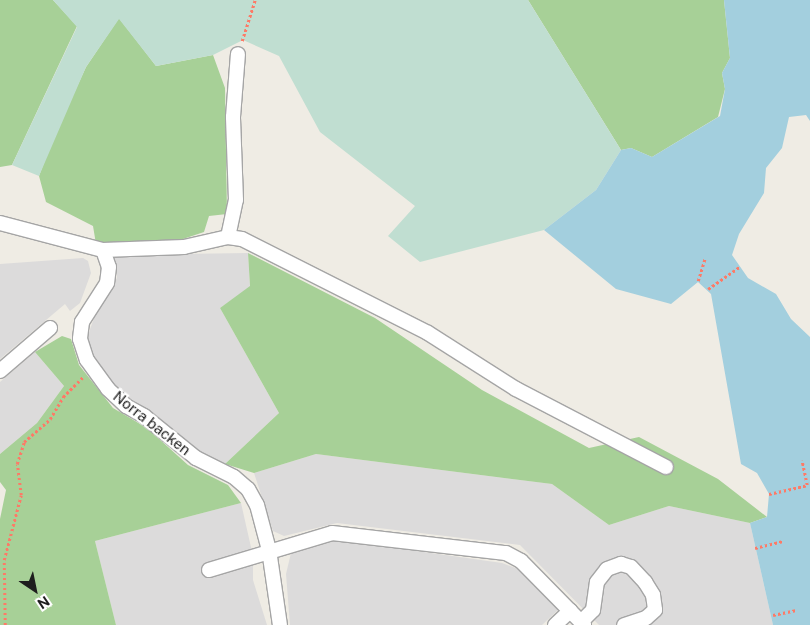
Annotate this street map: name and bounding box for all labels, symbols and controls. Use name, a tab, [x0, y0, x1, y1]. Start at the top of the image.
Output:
street label: Norra backen	[110, 387, 194, 459]
north arrow	[10, 565, 60, 615]
text: N	[34, 593, 52, 612]

